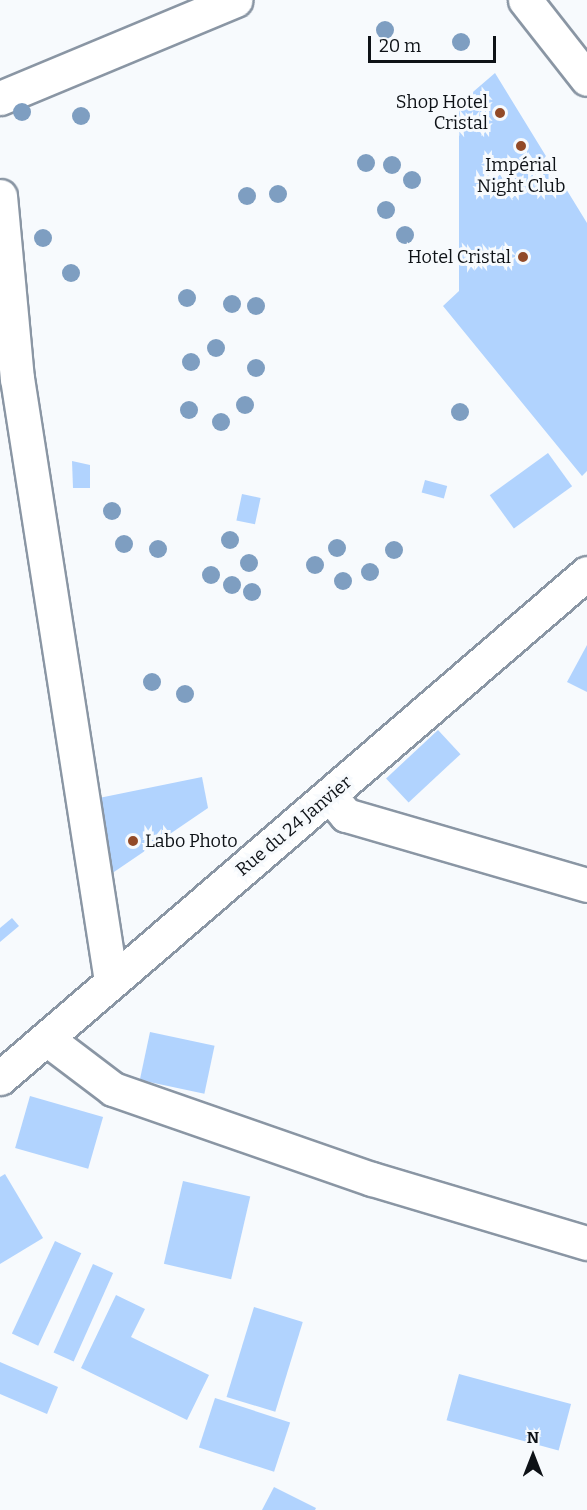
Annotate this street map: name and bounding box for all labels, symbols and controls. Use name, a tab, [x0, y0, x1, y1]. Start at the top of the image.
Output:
scale bar	[371, 24, 498, 62]
text: 20 m	[379, 35, 421, 57]
place label: Shop Hotel Cristal	[396, 92, 488, 134]
marker: Shop Hotel Cristal	[493, 106, 507, 120]
marker: Impérial Night Club	[514, 139, 528, 153]
place label: Impérial Night Club	[477, 155, 565, 198]
place label: Hotel Cristal	[408, 246, 511, 268]
marker: Hotel Cristal	[516, 250, 530, 264]
street label: Rue du 24 Janvier	[232, 771, 356, 881]
place label: Labo Photo	[145, 830, 238, 852]
marker: Labo Photo	[126, 834, 140, 848]
north arrow	[503, 1426, 563, 1486]
text: N	[527, 1428, 539, 1447]

